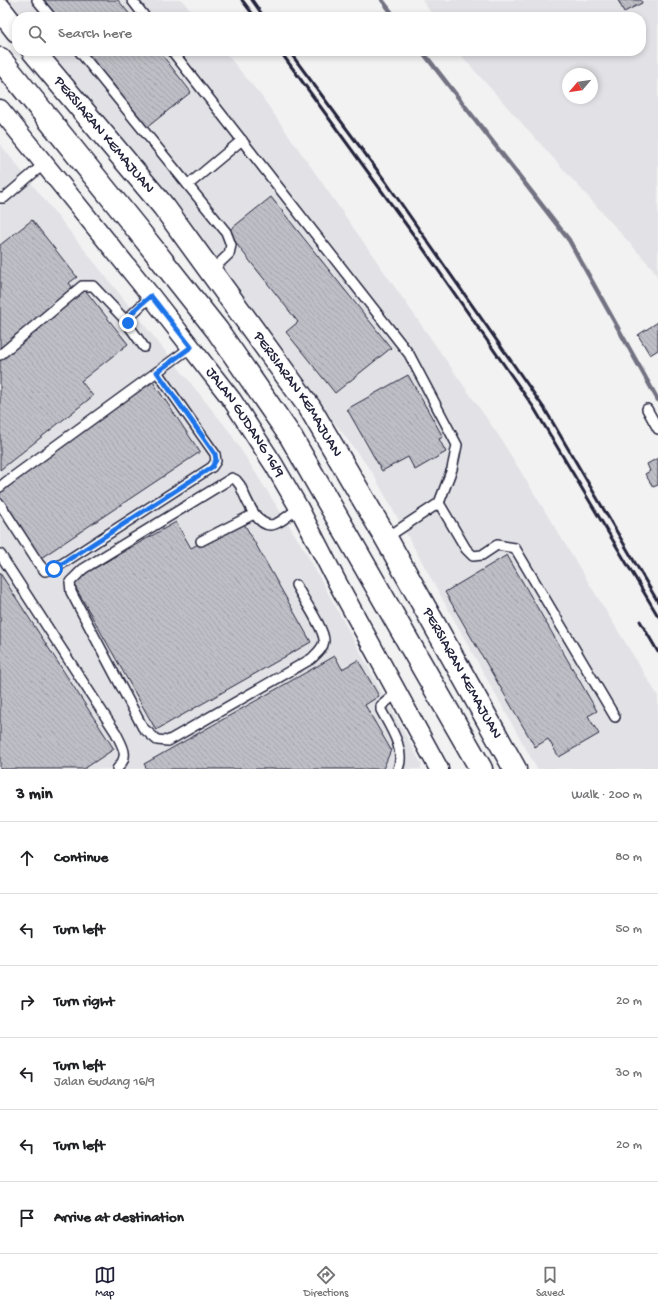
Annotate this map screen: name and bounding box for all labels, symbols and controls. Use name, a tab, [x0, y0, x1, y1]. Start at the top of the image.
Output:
search box	[12, 12, 646, 56]
icon: search	[26, 23, 48, 45]
text: Search here	[58, 25, 132, 43]
north arrow	[562, 68, 598, 104]
street label: PERSIARAN KEMAJUAN	[49, 72, 158, 198]
route end	[119, 314, 137, 332]
street label: PERSIARAN KEMAJUAN	[248, 328, 346, 461]
street label: JALAN GUDANG 16/9	[201, 364, 289, 481]
route start	[45, 560, 63, 578]
street label: PERSIARAN KEMAJUAN	[417, 604, 506, 742]
text: 3 min	[16, 785, 53, 805]
text: Walk · 200 m	[571, 788, 642, 803]
icon: ahead	[16, 847, 38, 869]
text: Continue	[54, 849, 108, 867]
text: 80 m	[615, 850, 642, 865]
icon: left	[16, 919, 38, 941]
text: Turn left	[54, 921, 105, 939]
text: 50 m	[615, 922, 642, 937]
icon: right	[16, 991, 38, 1013]
text: Turn right	[54, 993, 114, 1011]
text: 20 m	[616, 994, 642, 1009]
text: Turn left	[54, 1057, 105, 1075]
icon: left	[16, 1063, 38, 1085]
text: 30 m	[616, 1066, 642, 1081]
text: Jalan Gudang 16/9	[54, 1075, 155, 1090]
icon: left	[16, 1135, 38, 1157]
text: Turn left	[54, 1137, 105, 1155]
text: 20 m	[616, 1138, 642, 1153]
icon: arrive	[16, 1207, 38, 1229]
text: Arrive at destination	[54, 1209, 184, 1227]
tab: Map	[94, 1264, 116, 1300]
tab: Directions	[304, 1264, 348, 1300]
tab: Saved	[536, 1264, 564, 1300]

